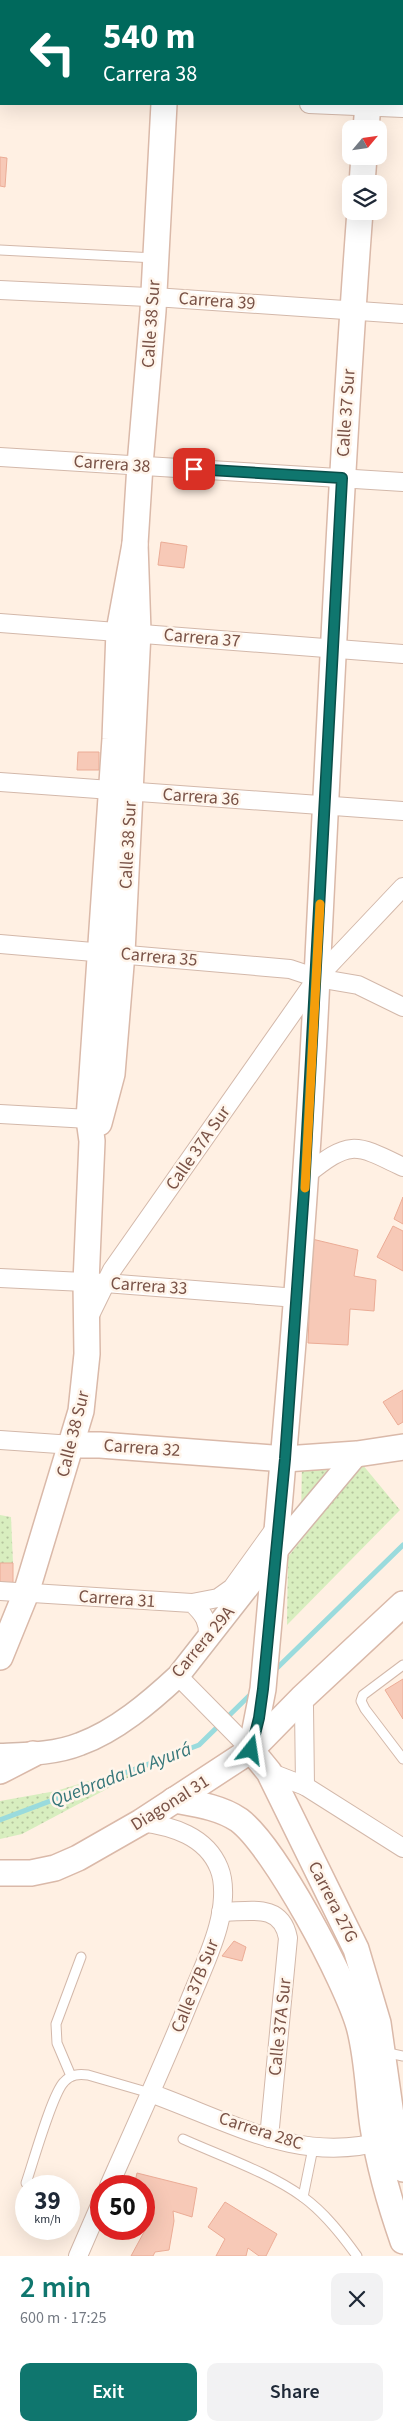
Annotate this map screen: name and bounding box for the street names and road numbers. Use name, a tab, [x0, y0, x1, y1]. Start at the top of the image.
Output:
street label: Calle 38 Sur	[135, 278, 167, 369]
street label: Carrera 39	[178, 286, 256, 316]
street label: Calle 37 Sur	[330, 367, 362, 458]
street label: Carrera 38	[73, 449, 151, 479]
street label: Carrera 37	[163, 622, 241, 654]
street label: Carrera 36	[162, 782, 240, 812]
street label: Calle 38 Sur	[113, 800, 143, 890]
street label: Carrera 35	[120, 941, 198, 973]
street label: Calle 37A Sur	[160, 1100, 237, 1195]
street label: Carrera 33	[110, 1271, 188, 1301]
street label: Calle 38 Sur	[50, 1387, 96, 1480]
street label: Carrera 32	[103, 1433, 181, 1463]
street label: Carrera 31	[78, 1584, 156, 1614]
street label: Carrera 29A	[166, 1601, 241, 1683]
street label: Diagonal 31	[126, 1769, 214, 1837]
street label: Carrera 27G	[302, 1857, 364, 1947]
street label: Calle 37B Sur	[165, 1935, 225, 2036]
street label: Calle 37A Sur	[262, 1976, 298, 2077]
street label: Carrera 28C	[216, 2106, 306, 2156]

